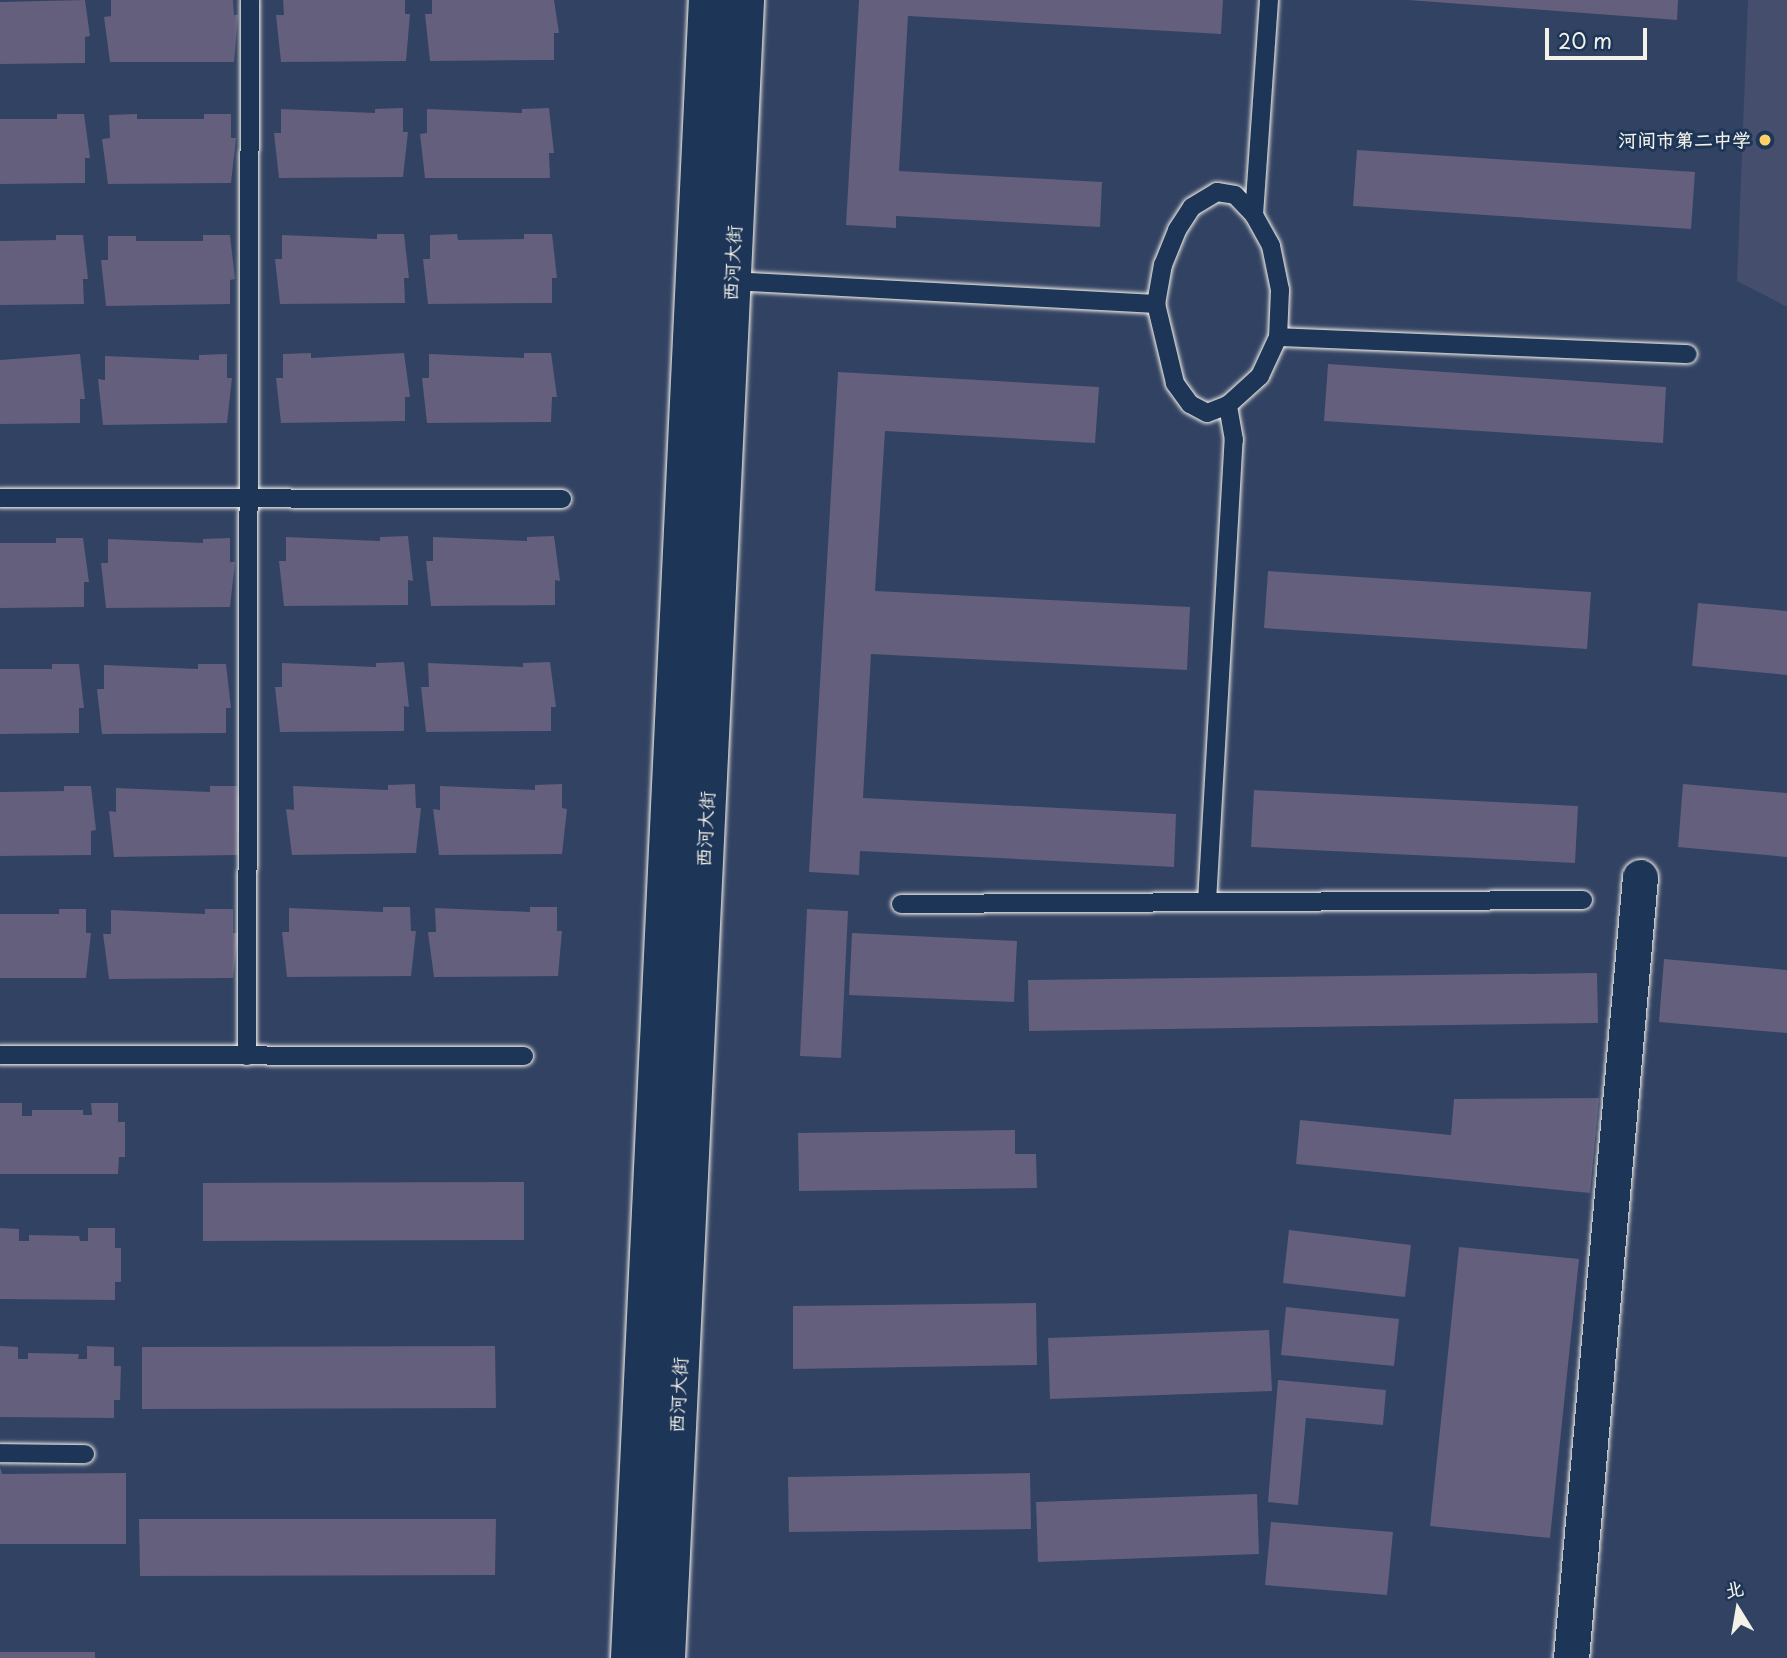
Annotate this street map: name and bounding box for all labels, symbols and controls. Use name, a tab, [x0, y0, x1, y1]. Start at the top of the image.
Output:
scale bar	[1549, 14, 1650, 58]
text: 20 m	[1558, 24, 1612, 56]
place label: 河间市第二中学	[1618, 129, 1751, 151]
marker: 河间市第二中学	[1757, 132, 1773, 148]
street label: 西河大街	[719, 224, 745, 302]
street label: 西河大街	[692, 790, 718, 868]
street label: 西河大街	[665, 1356, 691, 1434]
text: 北	[1722, 1573, 1746, 1604]
north arrow	[1703, 1574, 1773, 1644]

